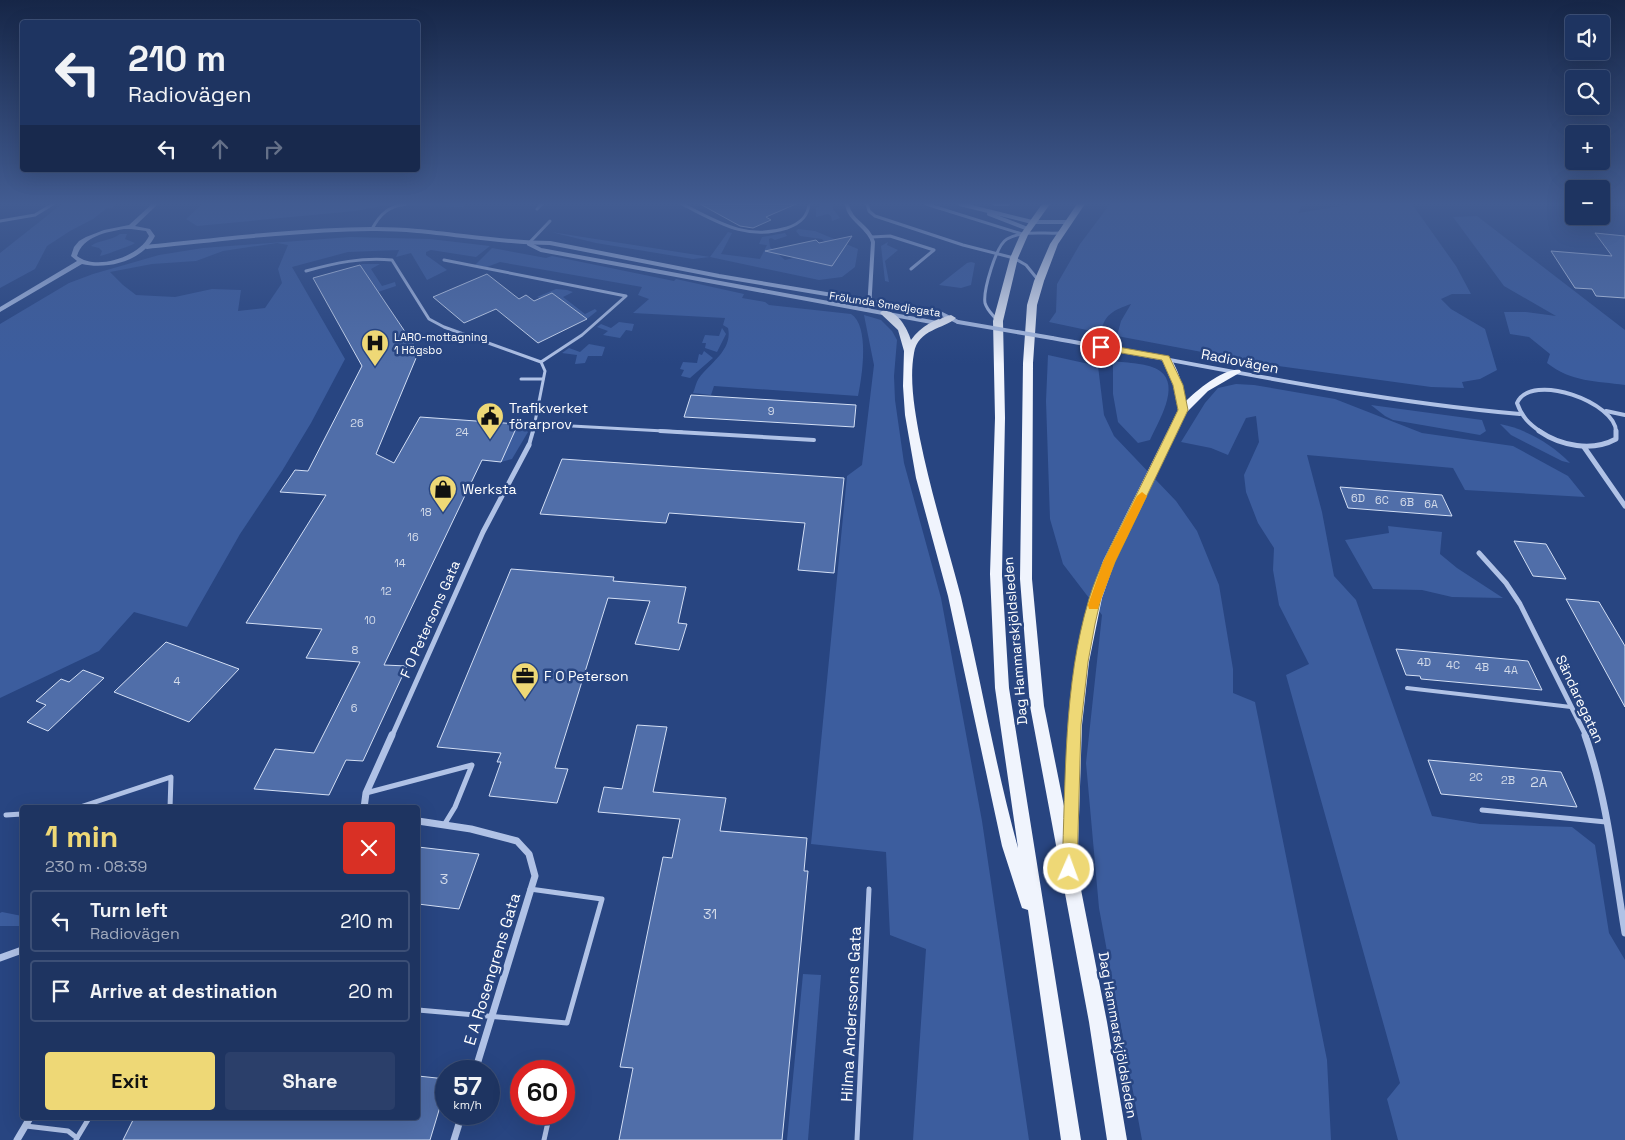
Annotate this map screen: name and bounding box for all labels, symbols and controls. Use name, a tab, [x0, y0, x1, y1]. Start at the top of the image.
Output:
map controls	[1565, 15, 1610, 225]
button: sound	[1565, 15, 1610, 60]
text: 210 m	[128, 37, 226, 81]
icon: left	[45, 40, 110, 105]
button: search	[1565, 70, 1610, 115]
text: Radiovägen	[128, 80, 251, 108]
button: +	[1565, 125, 1610, 170]
icon: left	[153, 135, 181, 163]
icon: ahead	[206, 135, 234, 163]
icon: right	[259, 135, 287, 163]
button: −	[1565, 180, 1610, 225]
street label: Frölunda Smedjegata	[828, 288, 942, 320]
pin	[1080, 326, 1122, 368]
hospital icon: LARO-mottagning 1 Högsbo	[360, 328, 390, 367]
place label: LARO-mottagning 1 Högsbo	[394, 330, 488, 357]
icon: arrive	[1087, 333, 1115, 361]
street label: Radiovägen	[1200, 345, 1280, 377]
place label: Trafikverket förarprov	[509, 399, 588, 433]
public building icon: Trafikverket förarprov	[475, 401, 505, 440]
house number: 9	[768, 404, 775, 418]
house number: 26	[350, 416, 364, 430]
house number: 24	[455, 425, 469, 439]
shop icon: Werksta	[428, 474, 458, 513]
place label: Werksta	[462, 480, 517, 498]
house number: 6D	[1351, 491, 1365, 505]
house number: 6C	[1375, 493, 1389, 507]
house number: 6B	[1400, 495, 1414, 509]
house number: 6A	[1424, 497, 1438, 511]
house number: 18	[420, 505, 432, 519]
house number: 16	[407, 530, 419, 544]
house number: 14	[394, 556, 406, 570]
street label: Dag Hammarskjöldsleden	[999, 556, 1031, 726]
street label: F O Petersons Gata	[396, 557, 464, 681]
house number: 12	[380, 584, 392, 598]
house number: 10	[364, 613, 376, 627]
house number: 8	[352, 643, 359, 657]
street label: Sändaregatan	[1552, 652, 1608, 746]
house number: 4D	[1417, 655, 1431, 669]
house number: 4C	[1446, 658, 1460, 672]
house number: 4B	[1475, 660, 1489, 674]
office icon: F O Peterson	[510, 661, 540, 700]
house number: 4A	[1504, 663, 1518, 677]
place label: F O Peterson	[544, 667, 629, 685]
house number: 4	[174, 674, 181, 688]
house number: 6	[351, 701, 358, 715]
house number: 2C	[1469, 770, 1483, 784]
house number: 2B	[1501, 773, 1515, 787]
house number: 2A	[1530, 773, 1548, 791]
text: 1 min	[45, 817, 118, 856]
button: close	[343, 822, 395, 874]
position arrow	[1042, 842, 1094, 894]
text: 230 m · 08:39	[45, 856, 147, 877]
house number: 3	[440, 870, 448, 888]
street label: E A Rosengrens Gata	[459, 890, 525, 1048]
text: Turn left	[90, 898, 168, 923]
house number: 31	[703, 905, 717, 923]
icon: left	[47, 907, 75, 935]
text: 210 m	[340, 909, 393, 934]
text: Radiovägen	[90, 923, 180, 944]
street label: Hilma Anderssons Gata	[836, 926, 866, 1102]
street label: Dag Hammarskjöldsleden	[1094, 950, 1142, 1120]
icon: arrive	[47, 977, 75, 1005]
text: Arrive at destination	[90, 979, 278, 1004]
text: 20 m	[348, 979, 393, 1004]
button: Exit	[45, 1052, 215, 1110]
button: Share	[225, 1052, 395, 1110]
speed limit sign: 60	[510, 1060, 575, 1125]
text: 57	[453, 1070, 482, 1102]
text: km/h	[453, 1097, 482, 1113]

